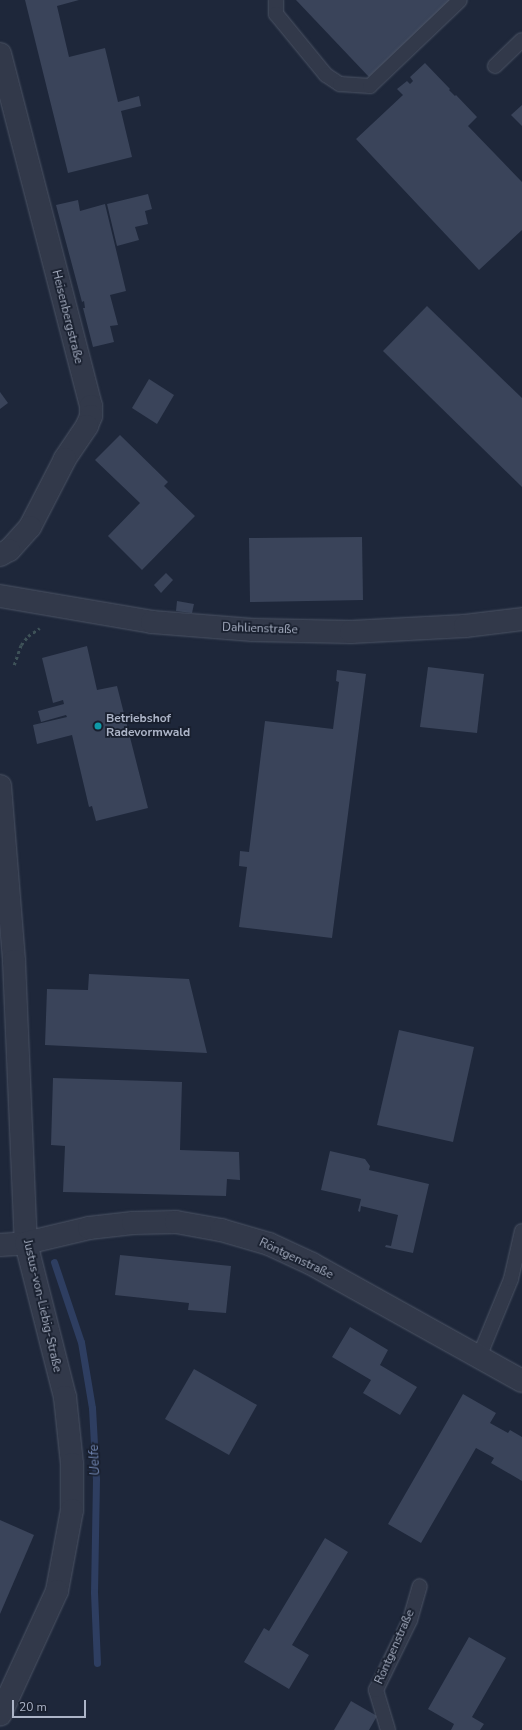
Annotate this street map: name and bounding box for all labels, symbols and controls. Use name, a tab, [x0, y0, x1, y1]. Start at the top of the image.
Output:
street label: Heisenbergstraße	[48, 269, 86, 365]
street label: Dahlienstraße	[222, 620, 298, 638]
place label: Betriebshof Radevormwald	[106, 712, 190, 740]
marker: Betriebshof Radevormwald	[93, 721, 103, 731]
street label: Röntgenstraße	[257, 1236, 335, 1282]
street label: Justus-von-Liebig-Straße	[20, 1238, 64, 1374]
water label: Uelfe	[86, 1444, 104, 1476]
street label: Röntgenstraße	[372, 1608, 418, 1686]
scale bar	[14, 1692, 88, 1718]
text: 20 m	[19, 1699, 47, 1715]

